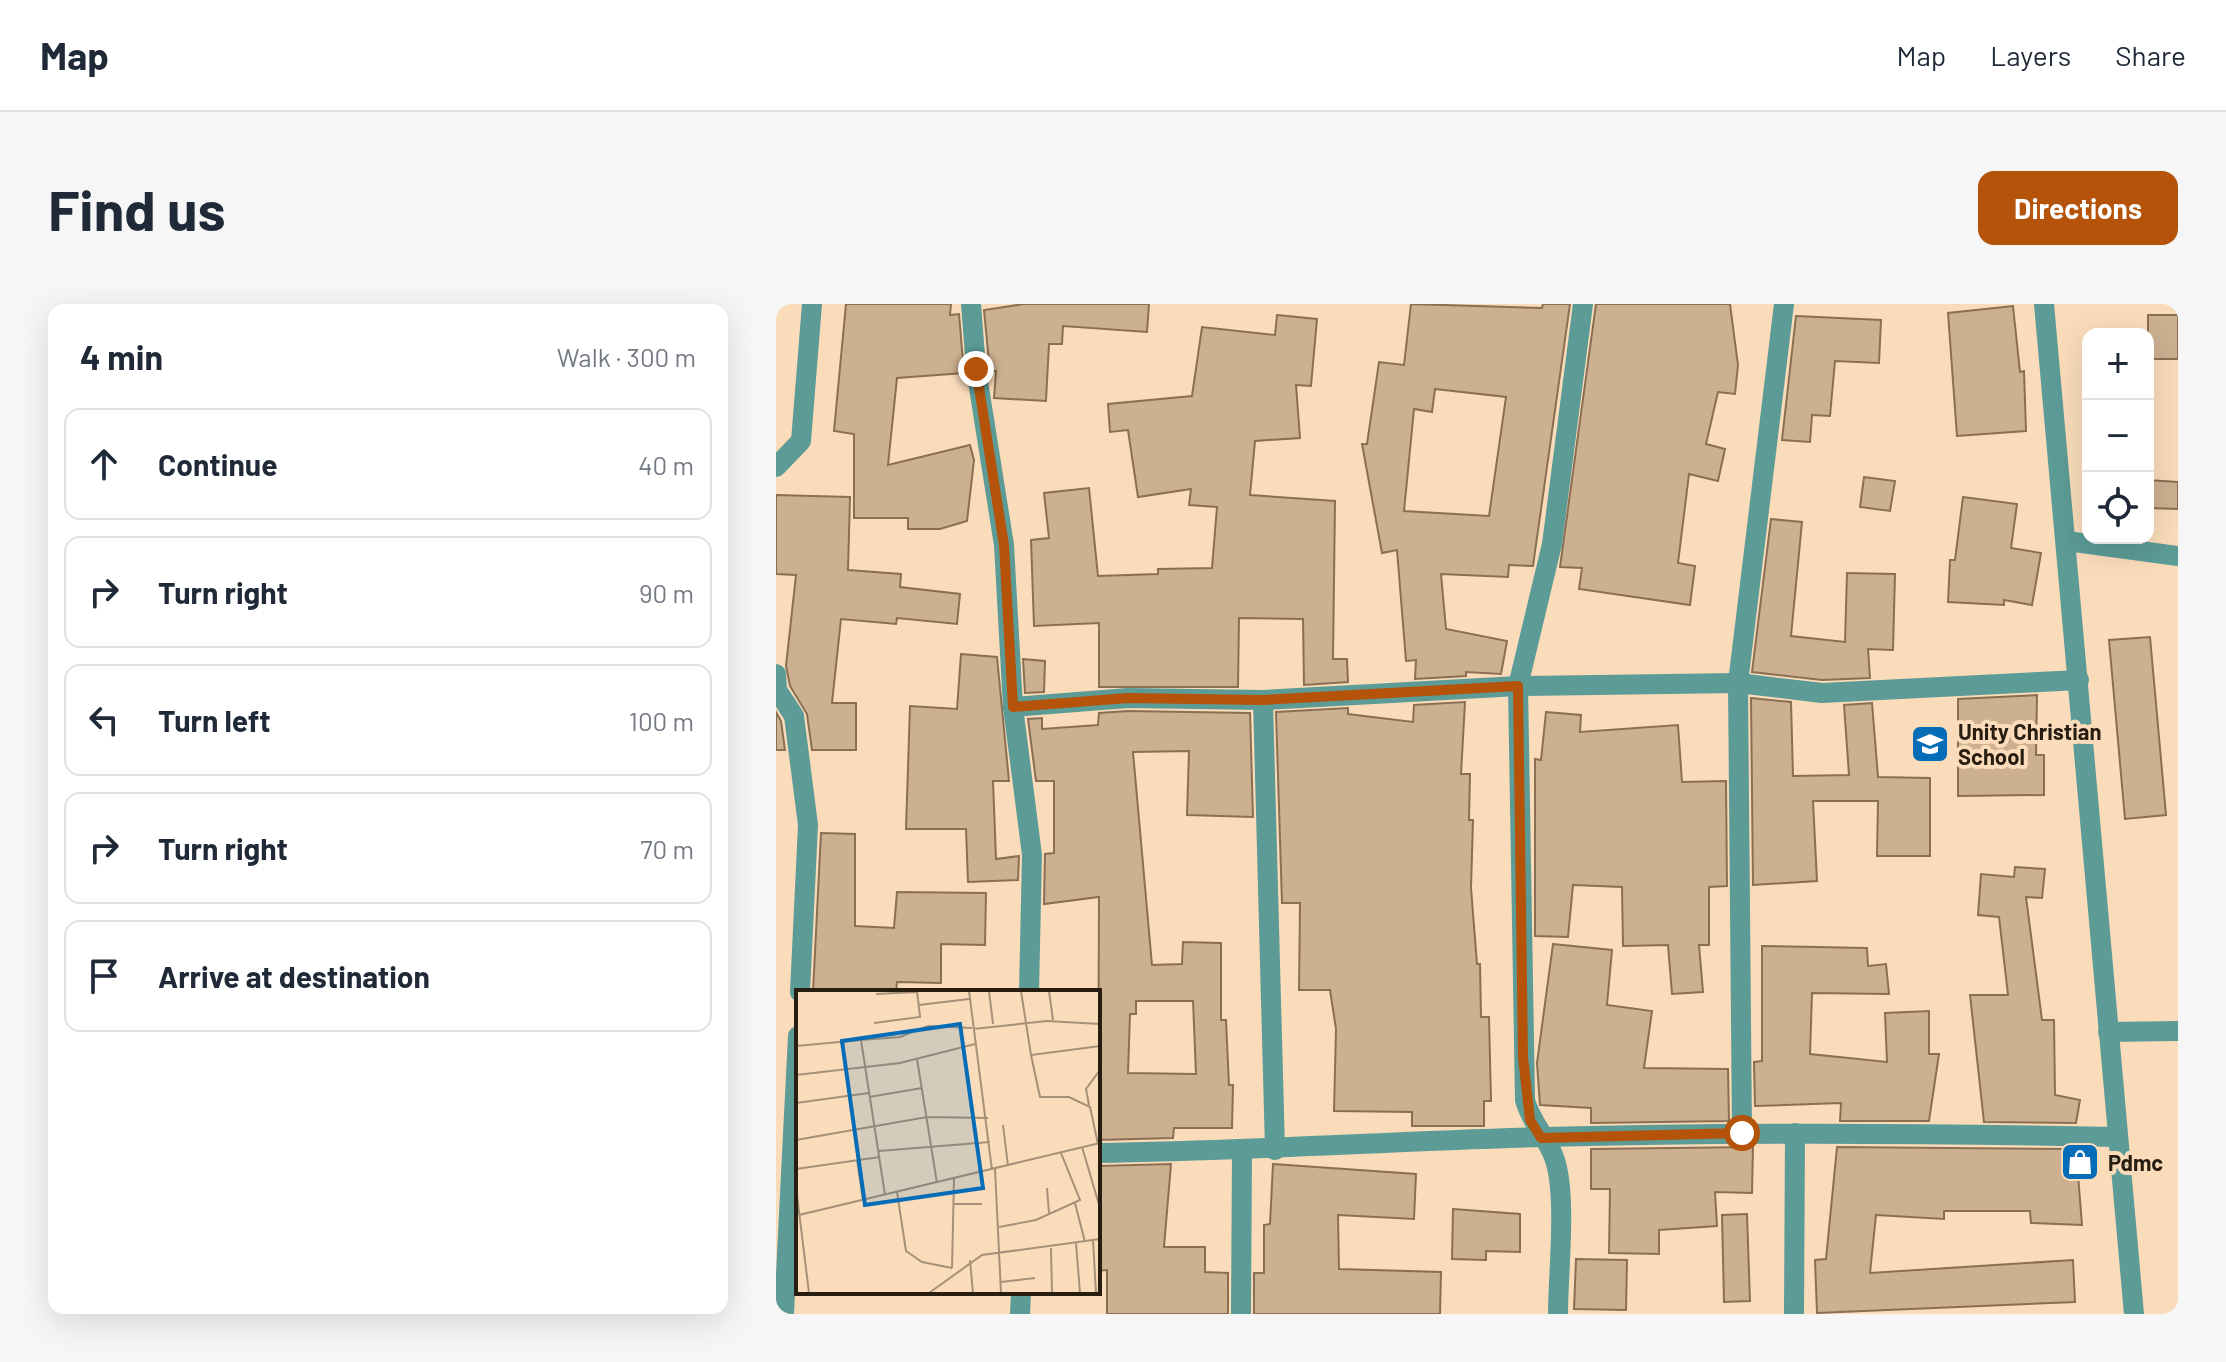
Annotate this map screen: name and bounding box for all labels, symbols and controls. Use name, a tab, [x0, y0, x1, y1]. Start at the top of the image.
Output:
text: Map	[40, 32, 109, 78]
text: Map	[1896, 38, 1946, 72]
text: Layers	[1990, 38, 2071, 72]
text: Share	[2115, 38, 2186, 72]
button: Directions	[1978, 171, 2178, 245]
text: Find us	[48, 175, 226, 242]
map controls	[2082, 328, 2154, 544]
button: +	[2082, 328, 2154, 400]
text: 4 min	[80, 336, 163, 377]
text: Walk · 300 m	[557, 341, 696, 372]
route end	[958, 351, 994, 387]
button: −	[2082, 400, 2154, 472]
icon: ahead	[82, 442, 126, 486]
text: Continue	[158, 446, 278, 482]
text: 40 m	[638, 449, 694, 480]
button: locate	[2082, 472, 2154, 544]
icon: right	[82, 570, 126, 614]
text: Turn right	[158, 574, 288, 610]
text: 90 m	[639, 577, 694, 608]
icon: left	[82, 698, 126, 742]
text: Turn left	[158, 702, 271, 738]
text: 100 m	[629, 705, 694, 736]
place label: Unity Christian School	[1958, 718, 2101, 769]
school or university icon: Unity Christian School	[1909, 723, 1951, 765]
icon: right	[82, 826, 126, 870]
text: Turn right	[158, 830, 288, 866]
text: 70 m	[640, 833, 694, 864]
icon: arrive	[82, 954, 126, 998]
text: Arrive at destination	[158, 958, 430, 994]
inset map	[796, 990, 1100, 1294]
route start	[1724, 1115, 1760, 1151]
shop icon: Pdmc	[2059, 1141, 2101, 1183]
place label: Pdmc	[2108, 1149, 2163, 1175]

